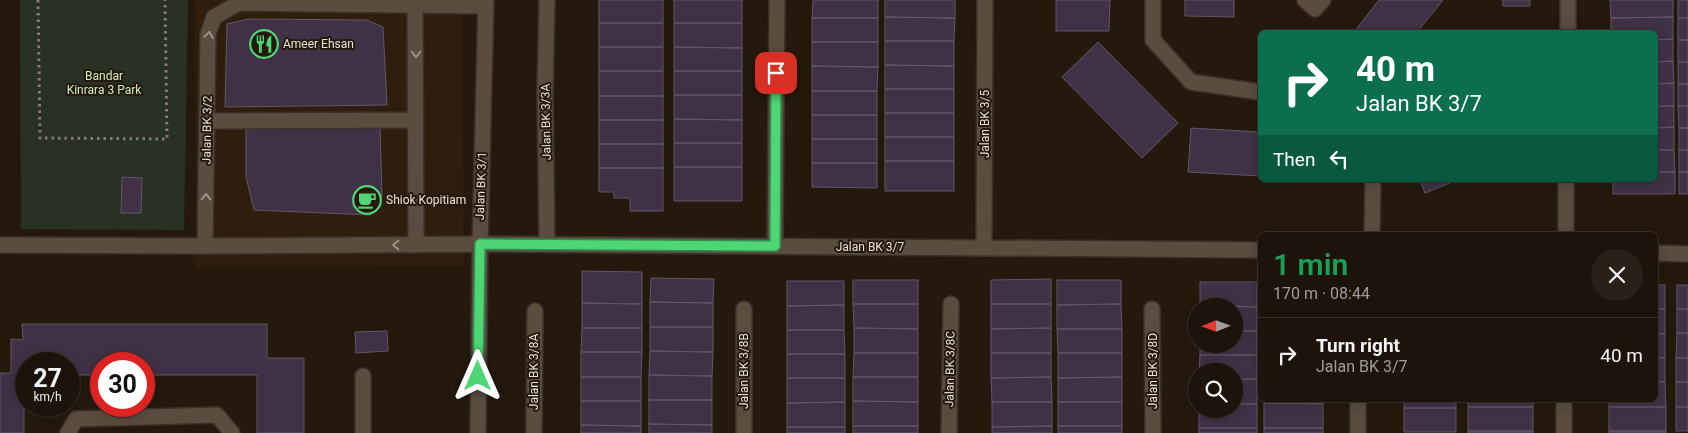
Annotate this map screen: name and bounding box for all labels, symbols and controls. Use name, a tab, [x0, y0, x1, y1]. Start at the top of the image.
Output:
restaurant icon: Ameer Ehsan	[249, 29, 279, 59]
one-way arrow	[204, 30, 214, 39]
place label: Ameer Ehsan	[283, 37, 354, 51]
text: 40 m	[1356, 49, 1435, 90]
one-way arrow	[411, 50, 421, 58]
icon: right	[1273, 50, 1338, 115]
pin	[755, 52, 797, 94]
icon: arrive	[762, 59, 790, 87]
park label: Bandar Kinrara 3 Park	[67, 69, 142, 97]
street label: Jalan BK 3/3A	[538, 83, 554, 160]
street label: Jalan BK 3/5	[978, 89, 992, 158]
text: Jalan BK 3/7	[1356, 91, 1482, 116]
street label: Jalan BK 3/2	[199, 95, 215, 164]
icon: left	[1325, 145, 1353, 173]
text: Then	[1273, 148, 1315, 171]
street label: Jalan BK 3/1	[473, 151, 489, 221]
cafe icon: Shiok Kopitiam	[352, 185, 382, 215]
one-way arrow	[201, 193, 211, 200]
place label: Shiok Kopitiam	[386, 193, 466, 207]
one-way arrow	[392, 240, 400, 250]
street label: Jalan BK 3/7	[836, 240, 905, 254]
text: 1 min	[1273, 247, 1348, 282]
button: close	[1591, 249, 1643, 301]
text: 170 m · 08:44	[1273, 284, 1370, 303]
north arrow	[1188, 298, 1242, 352]
map controls	[1188, 298, 1243, 418]
street label: Jalan BK 3/8C	[942, 330, 958, 407]
street label: Jalan BK 3/8B	[737, 333, 751, 409]
street label: Jalan BK 3/8D	[1146, 333, 1160, 409]
street label: Jalan BK 3/8A	[527, 334, 541, 410]
text: Turn right	[1316, 334, 1400, 357]
icon: right	[1273, 341, 1301, 369]
text: 40 m	[1600, 344, 1643, 367]
position arrow	[451, 349, 503, 401]
speed limit sign: 30	[90, 352, 155, 417]
text: Jalan BK 3/7	[1316, 357, 1408, 376]
button: search	[1188, 363, 1243, 418]
text: 27	[33, 364, 62, 393]
text: km/h	[33, 390, 62, 404]

